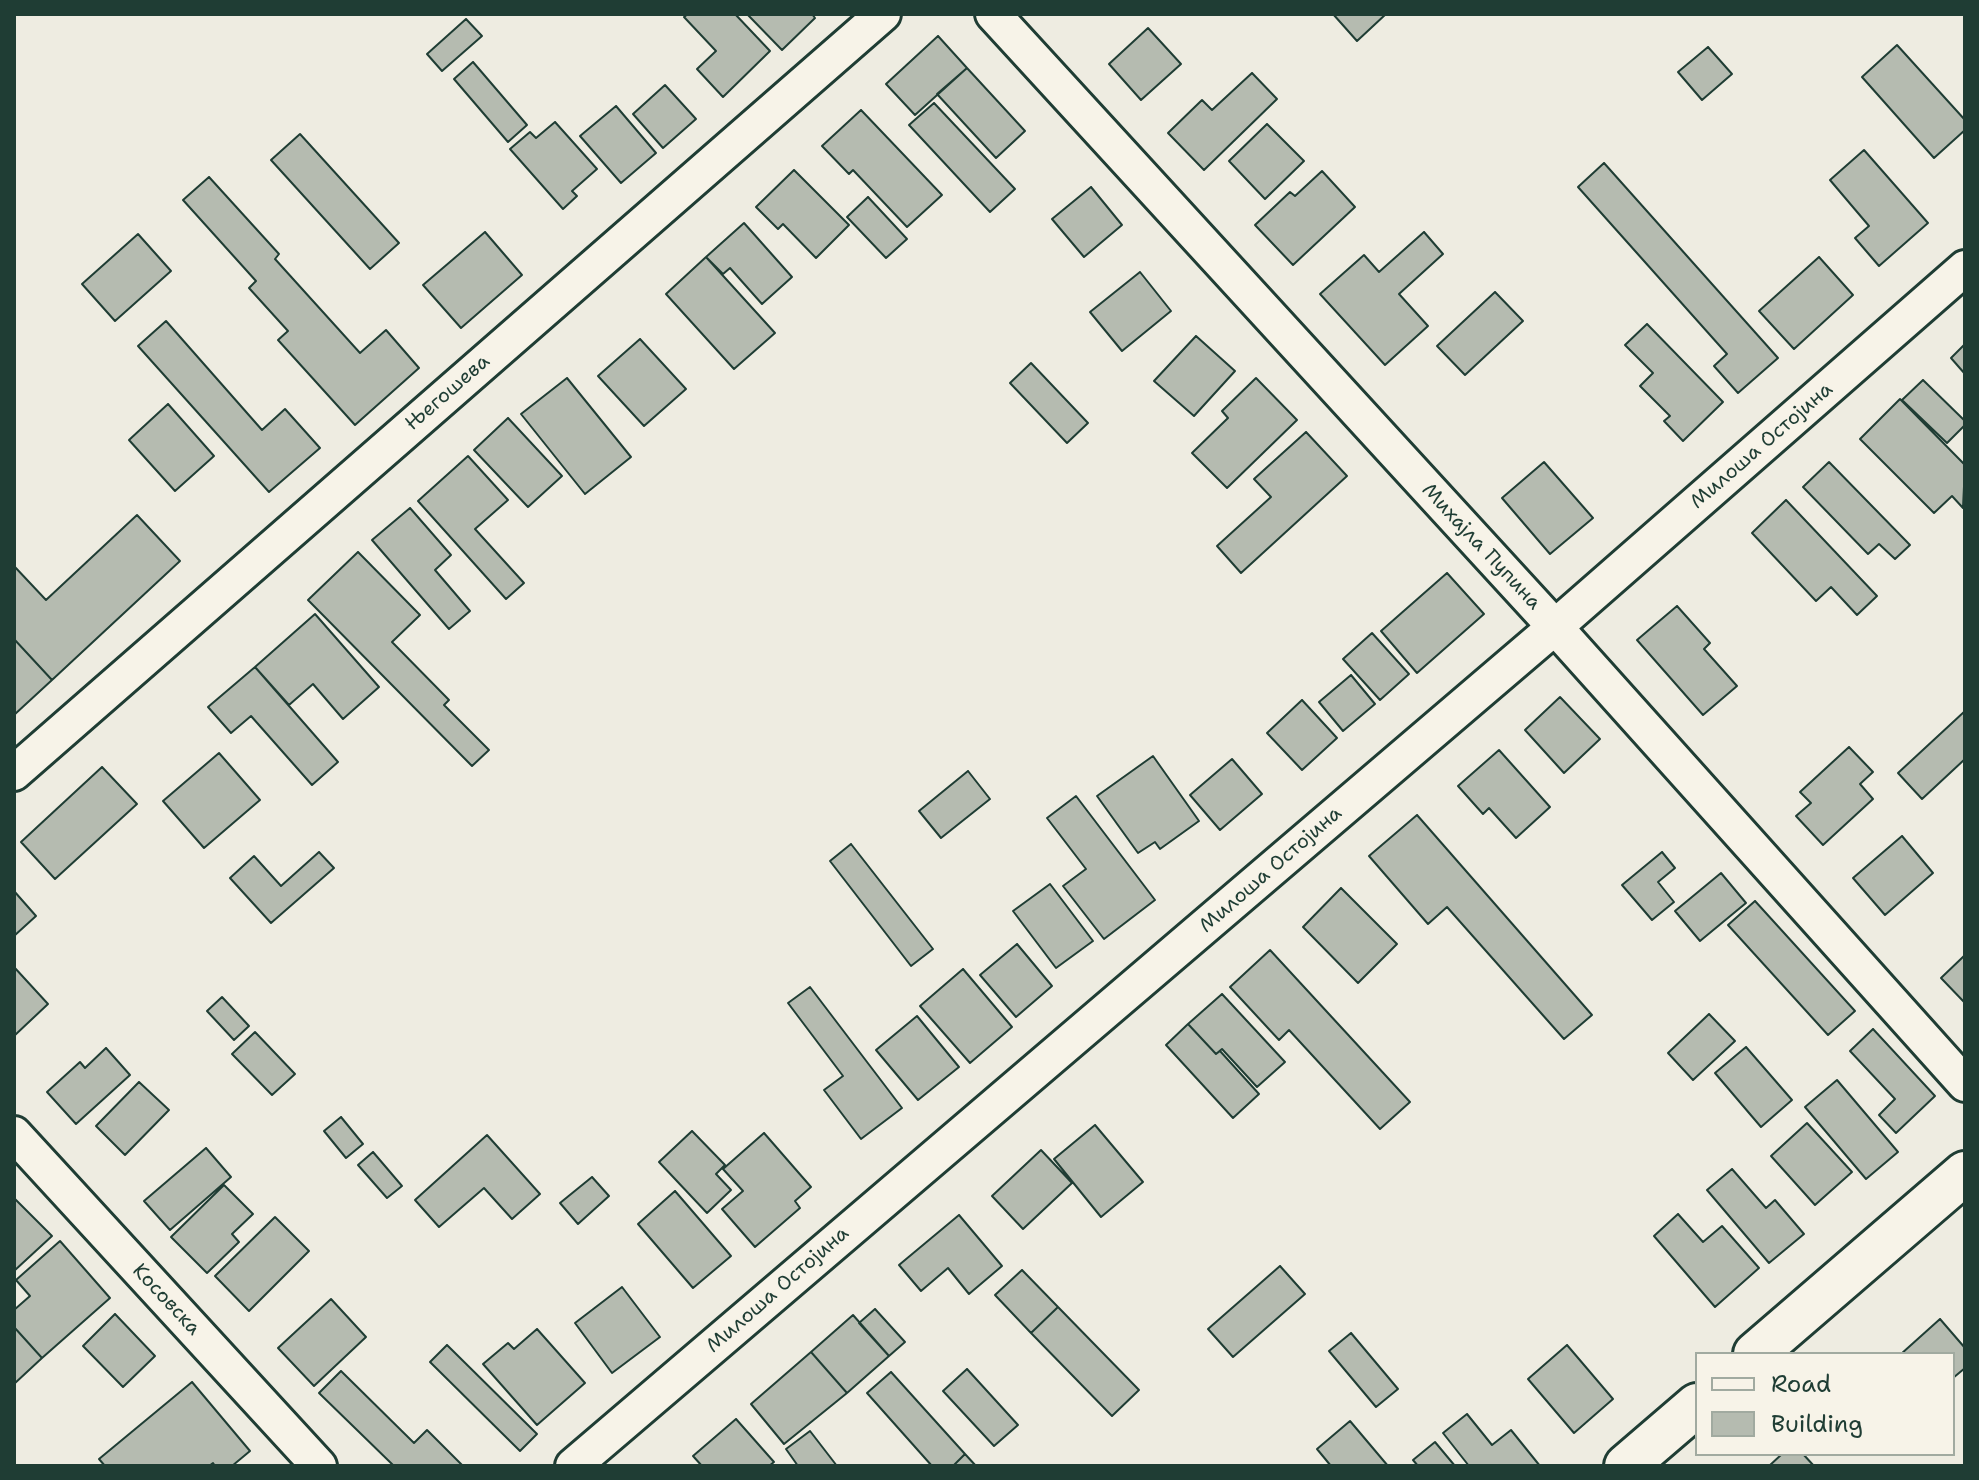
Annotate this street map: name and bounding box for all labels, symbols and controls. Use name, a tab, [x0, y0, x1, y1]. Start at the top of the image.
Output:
street label: Његошева	[401, 350, 495, 436]
street label: Милоша Остојина	[1686, 378, 1838, 514]
street label: Михајла Пупина	[1416, 479, 1546, 615]
street label: Милоша Остојина	[1195, 802, 1347, 938]
street label: Милоша Остојина	[702, 1222, 854, 1358]
street label: Косовска	[127, 1259, 205, 1341]
legend	[1695, 1352, 1955, 1456]
text: Road	[1771, 1368, 1831, 1400]
text: Building	[1771, 1408, 1863, 1440]

